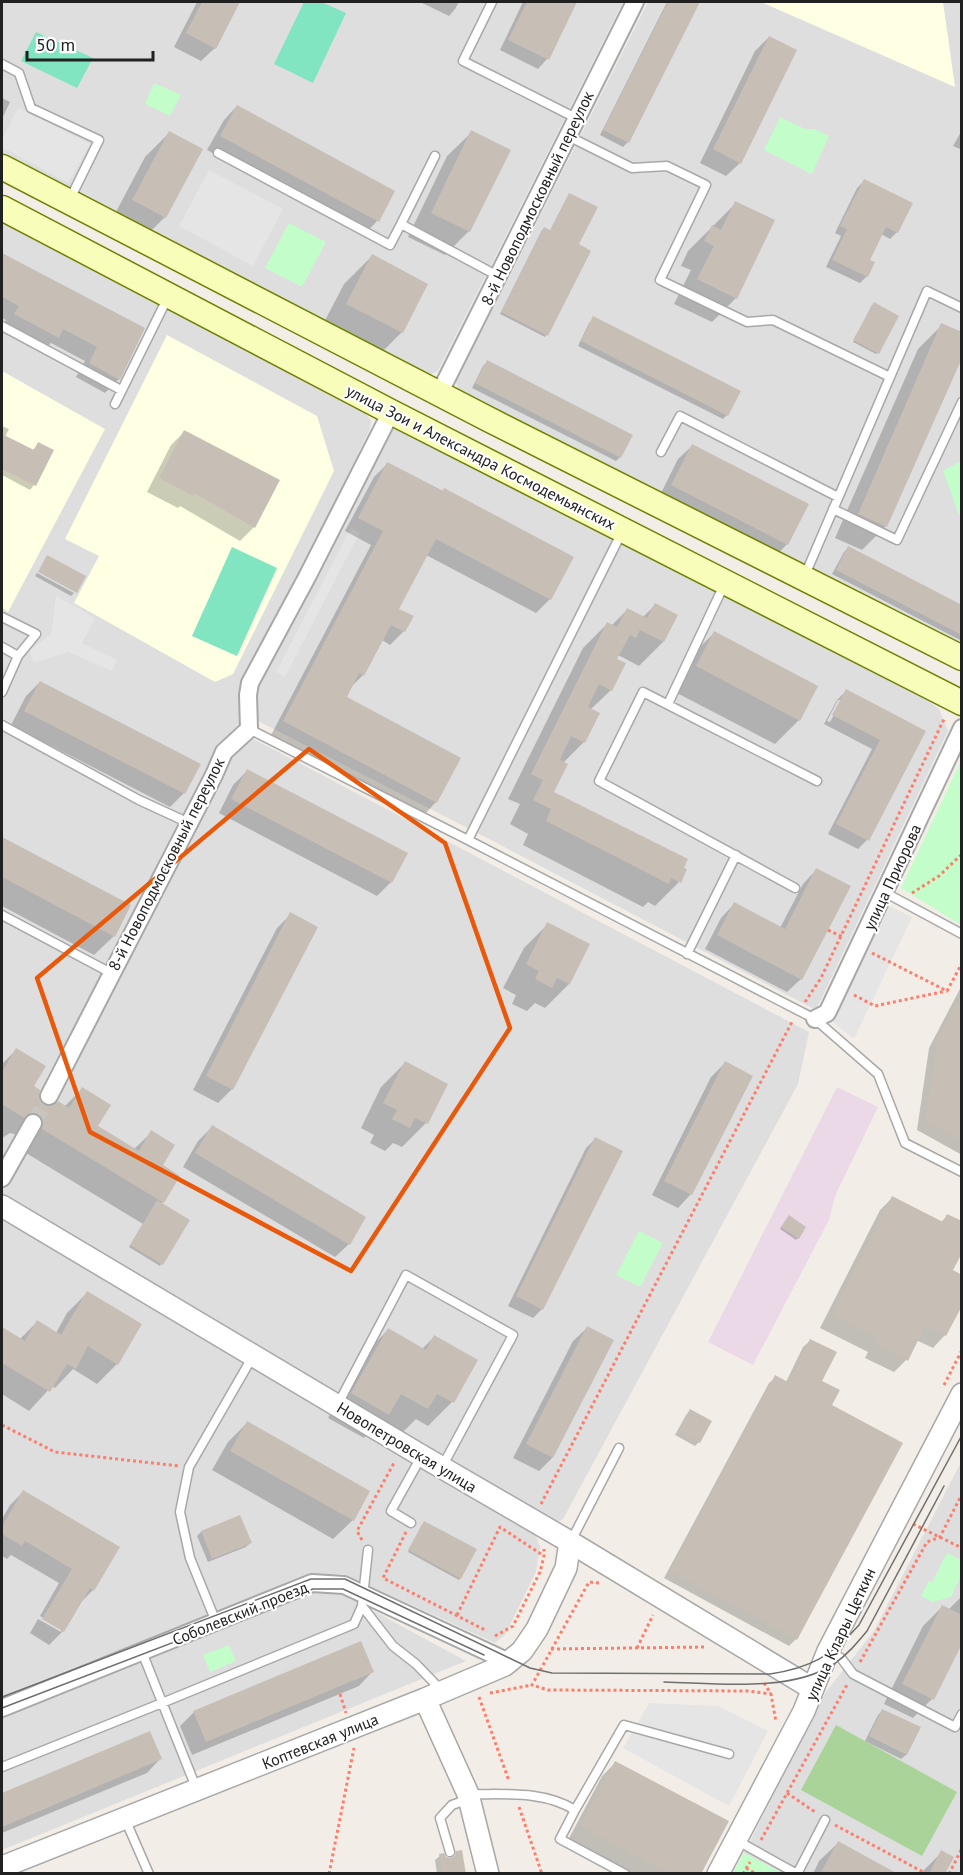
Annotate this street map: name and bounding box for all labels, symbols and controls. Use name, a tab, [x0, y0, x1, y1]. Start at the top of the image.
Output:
scale bar	[27, 24, 153, 62]
text: 50 m	[36, 33, 75, 56]
street label: 8-й Новоподмосковный переулок	[476, 87, 598, 309]
street label: улица Зои и Александра Космодемьянских	[343, 380, 619, 534]
street label: 8-й Новоподмосковный переулок	[103, 754, 229, 974]
street label: улица Приорова	[859, 821, 925, 933]
street label: Новопетровская улица	[333, 1397, 481, 1497]
street label: улица Клары Цеткин	[800, 1564, 880, 1704]
street label: Соболевский проезд	[169, 1577, 311, 1649]
street label: Коптевская улица	[259, 1709, 381, 1773]

